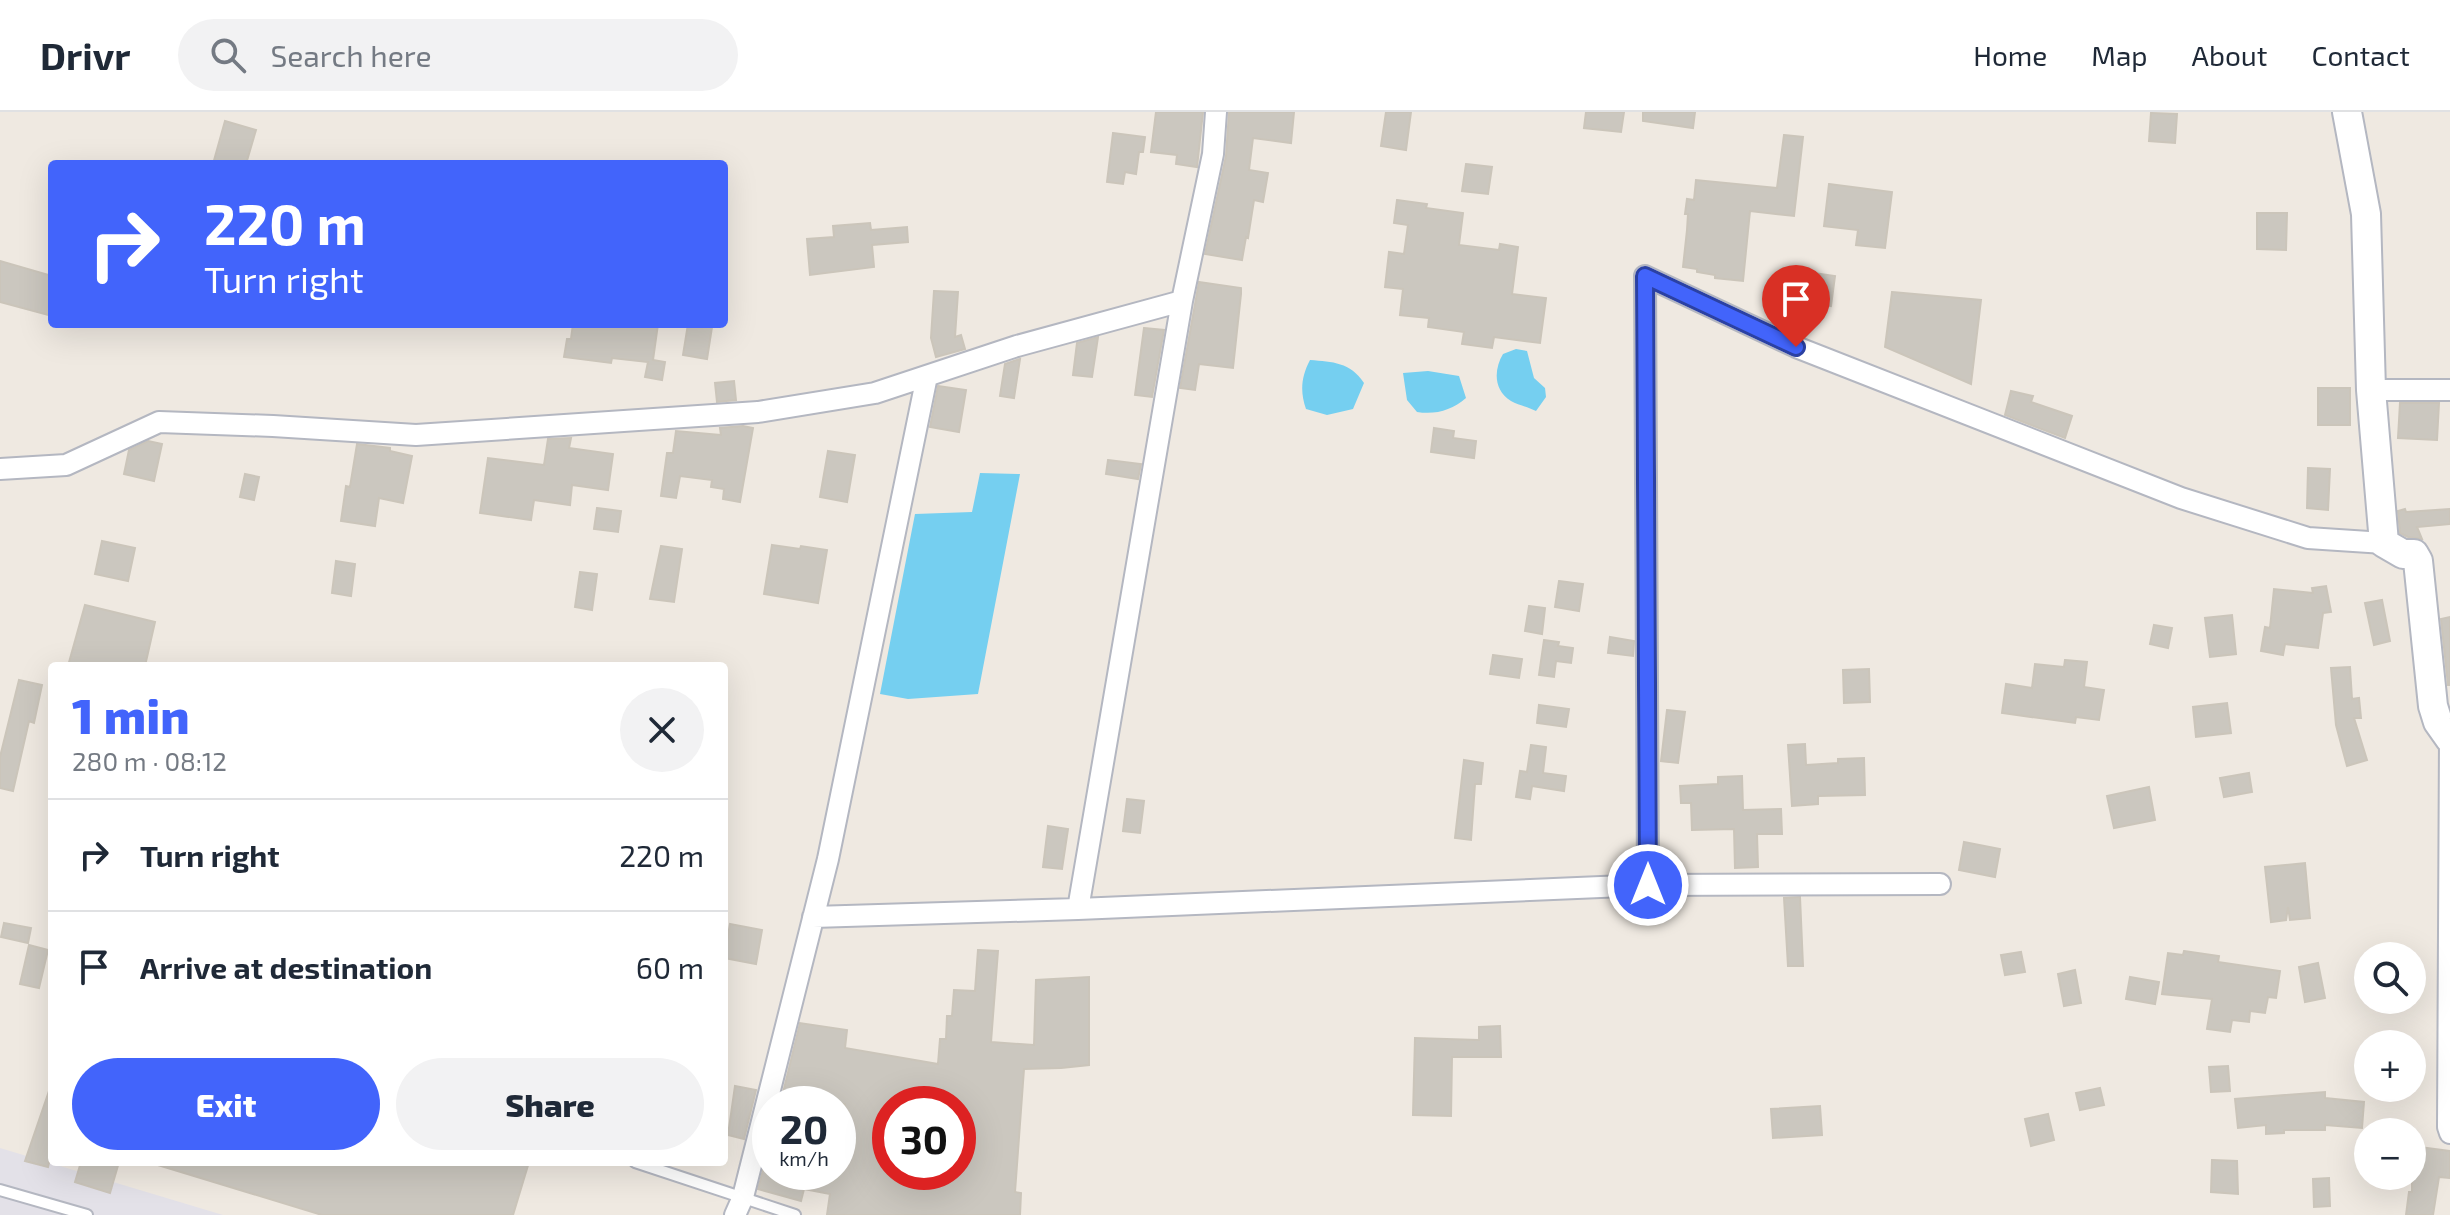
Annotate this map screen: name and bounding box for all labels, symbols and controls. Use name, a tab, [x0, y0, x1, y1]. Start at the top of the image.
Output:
search box	[178, 19, 738, 91]
text: Drivr	[40, 32, 130, 78]
icon: search	[206, 33, 250, 77]
text: Search here	[270, 37, 432, 73]
text: Home	[1973, 38, 2047, 72]
text: Map	[2091, 38, 2148, 72]
text: About	[2192, 38, 2267, 72]
text: Contact	[2311, 38, 2410, 72]
text: 220 m	[204, 189, 366, 256]
icon: right	[72, 192, 176, 296]
text: Turn right	[204, 257, 364, 300]
pin	[1762, 265, 1830, 347]
icon: arrive	[1774, 277, 1818, 321]
text: 1 min	[72, 686, 190, 744]
button: close	[620, 688, 704, 772]
text: 280 m · 08:12	[72, 745, 227, 776]
icon: right	[72, 833, 116, 877]
text: Turn right	[140, 837, 280, 873]
text: 220 m	[619, 837, 704, 873]
position arrow	[1606, 843, 1690, 927]
map controls	[2354, 942, 2426, 1190]
button: search	[2354, 942, 2426, 1014]
icon: arrive	[72, 945, 116, 989]
text: Arrive at destination	[140, 949, 432, 985]
text: 60 m	[636, 949, 704, 985]
button: +	[2354, 1030, 2426, 1102]
button: Exit	[72, 1058, 380, 1150]
button: Share	[396, 1058, 704, 1150]
speed limit sign: 30	[872, 1086, 976, 1190]
text: 20	[780, 1104, 828, 1152]
button: −	[2354, 1118, 2426, 1190]
text: km/h	[779, 1146, 829, 1170]

